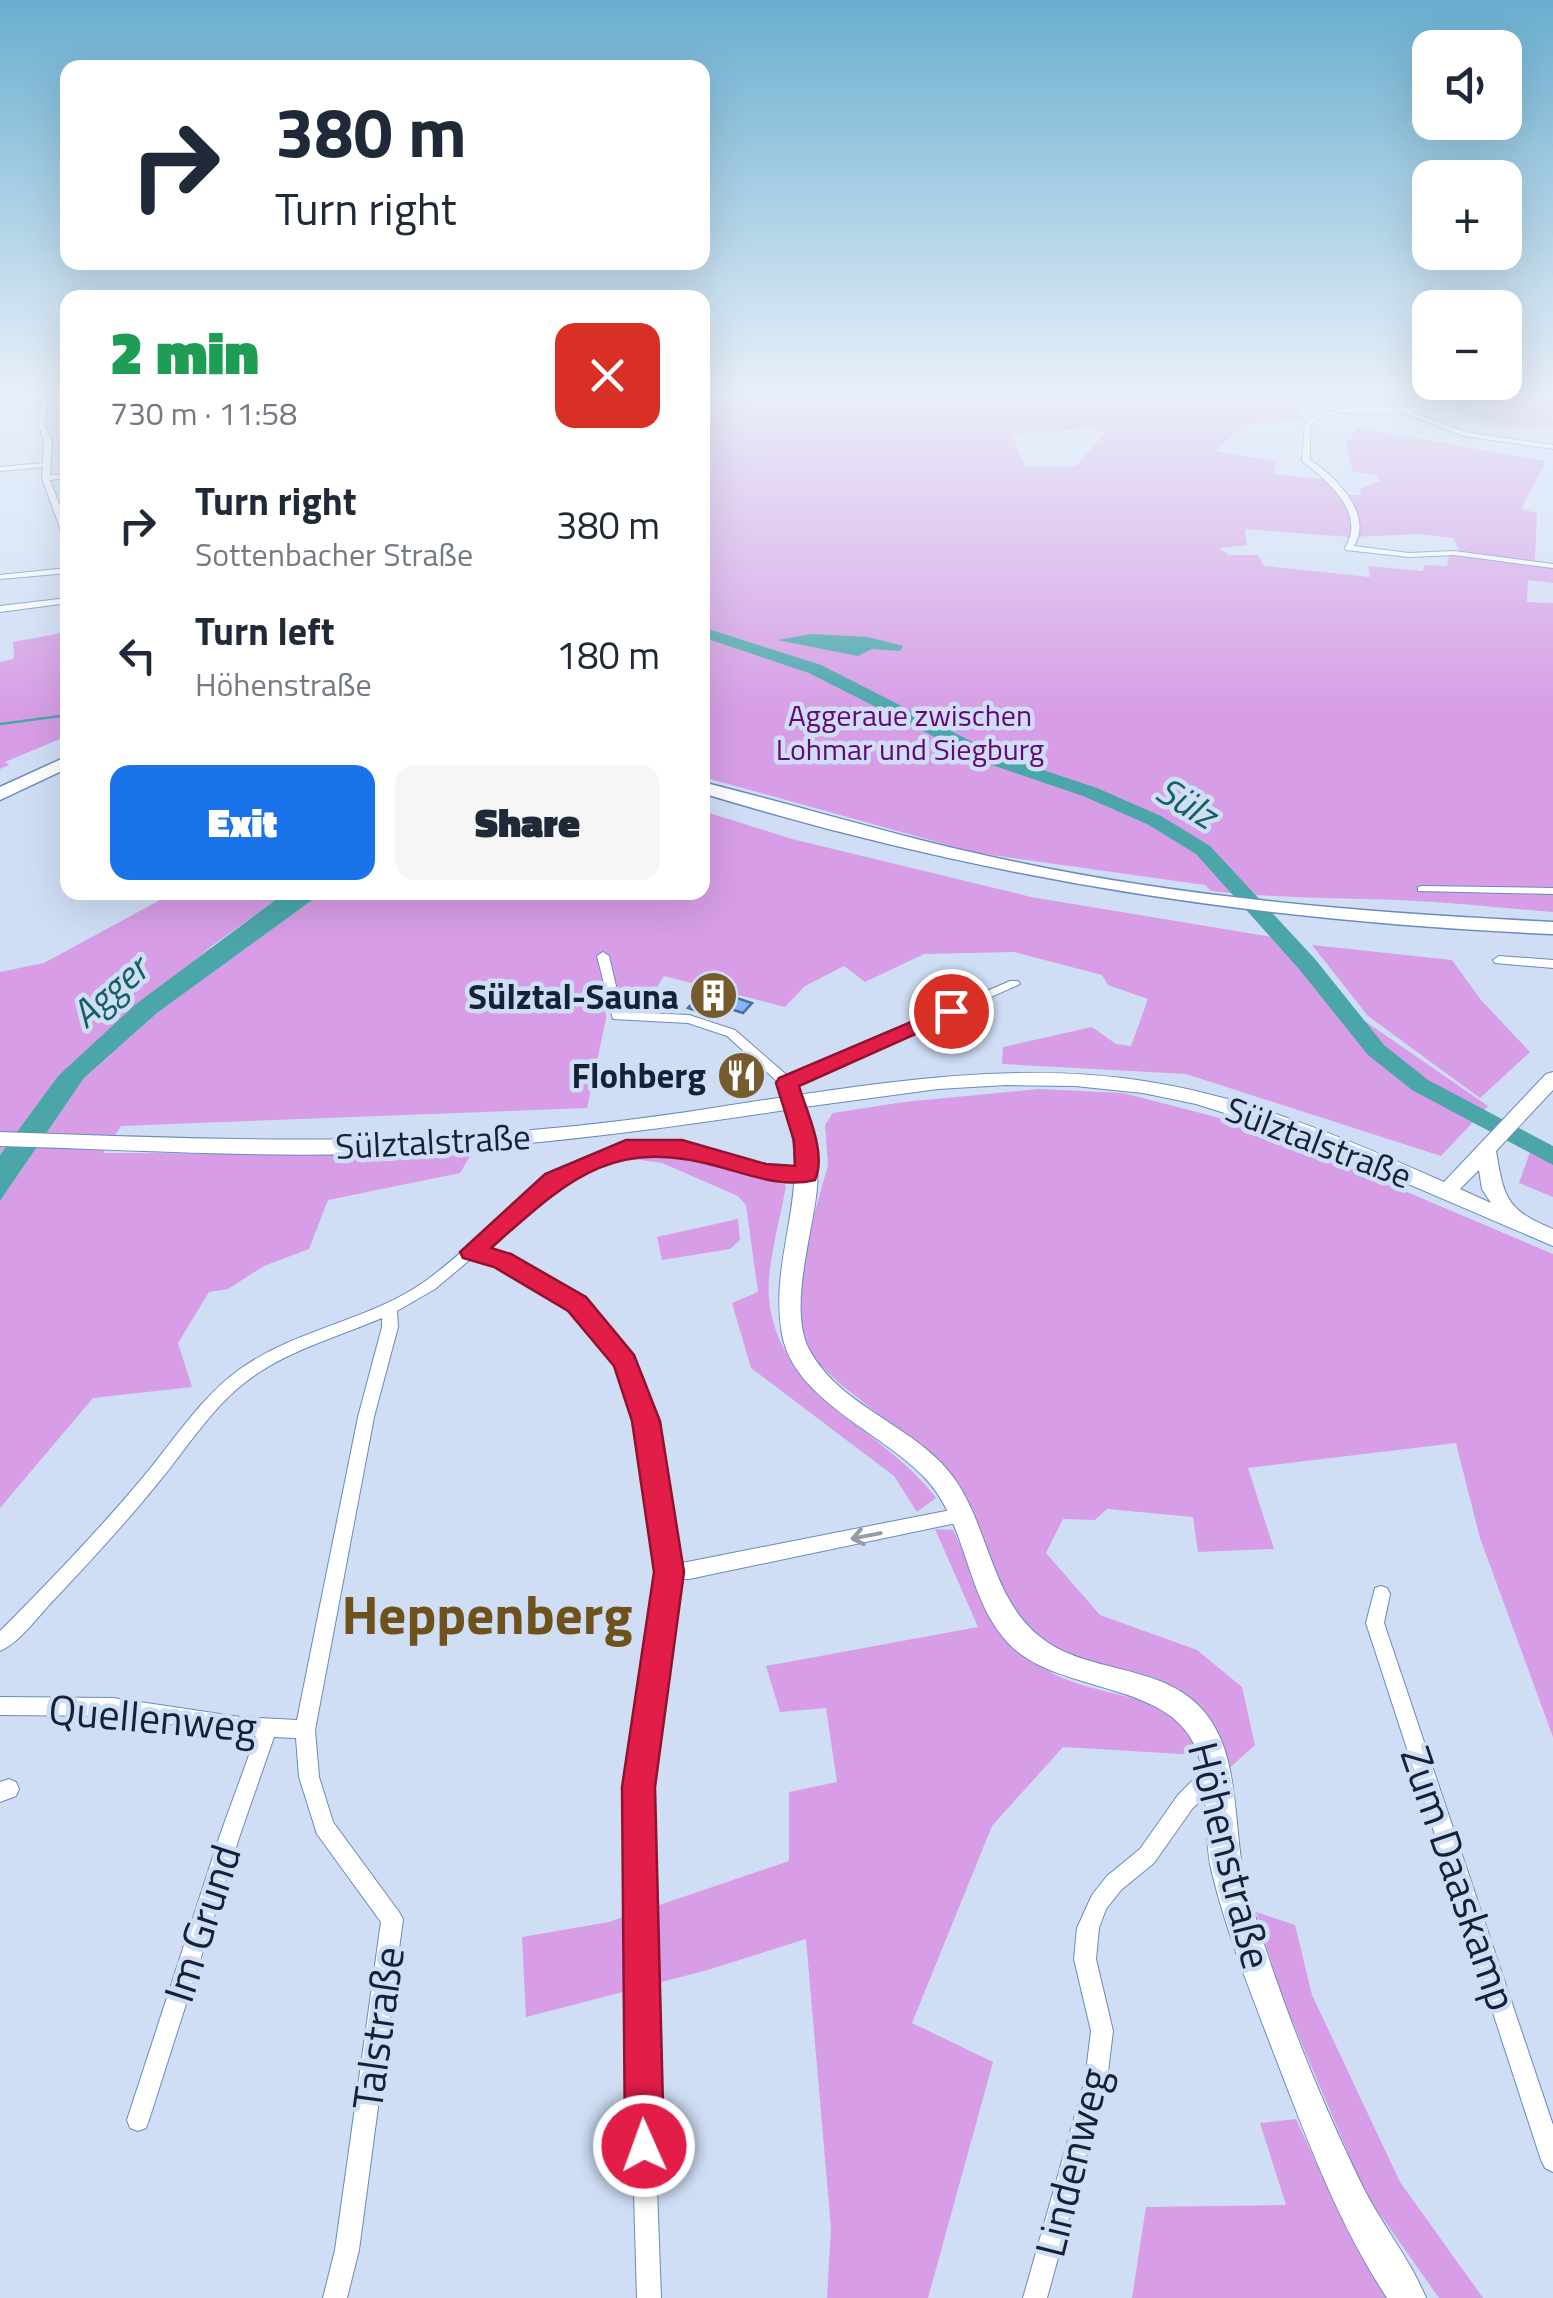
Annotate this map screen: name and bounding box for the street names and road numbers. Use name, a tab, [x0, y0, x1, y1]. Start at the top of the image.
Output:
street label: Sülztalstraße	[1218, 1082, 1420, 1202]
street label: Sülztalstraße	[334, 1109, 532, 1173]
street label: Quellenweg	[46, 1676, 260, 1758]
street label: Höhenstraße	[1172, 1735, 1290, 1975]
street label: Zum Daaskamp	[1385, 1737, 1535, 2019]
street label: Im Grund	[146, 1836, 256, 2010]
street label: Talstraße	[334, 1942, 420, 2114]
street label: Lindenweg	[1017, 2061, 1125, 2263]

